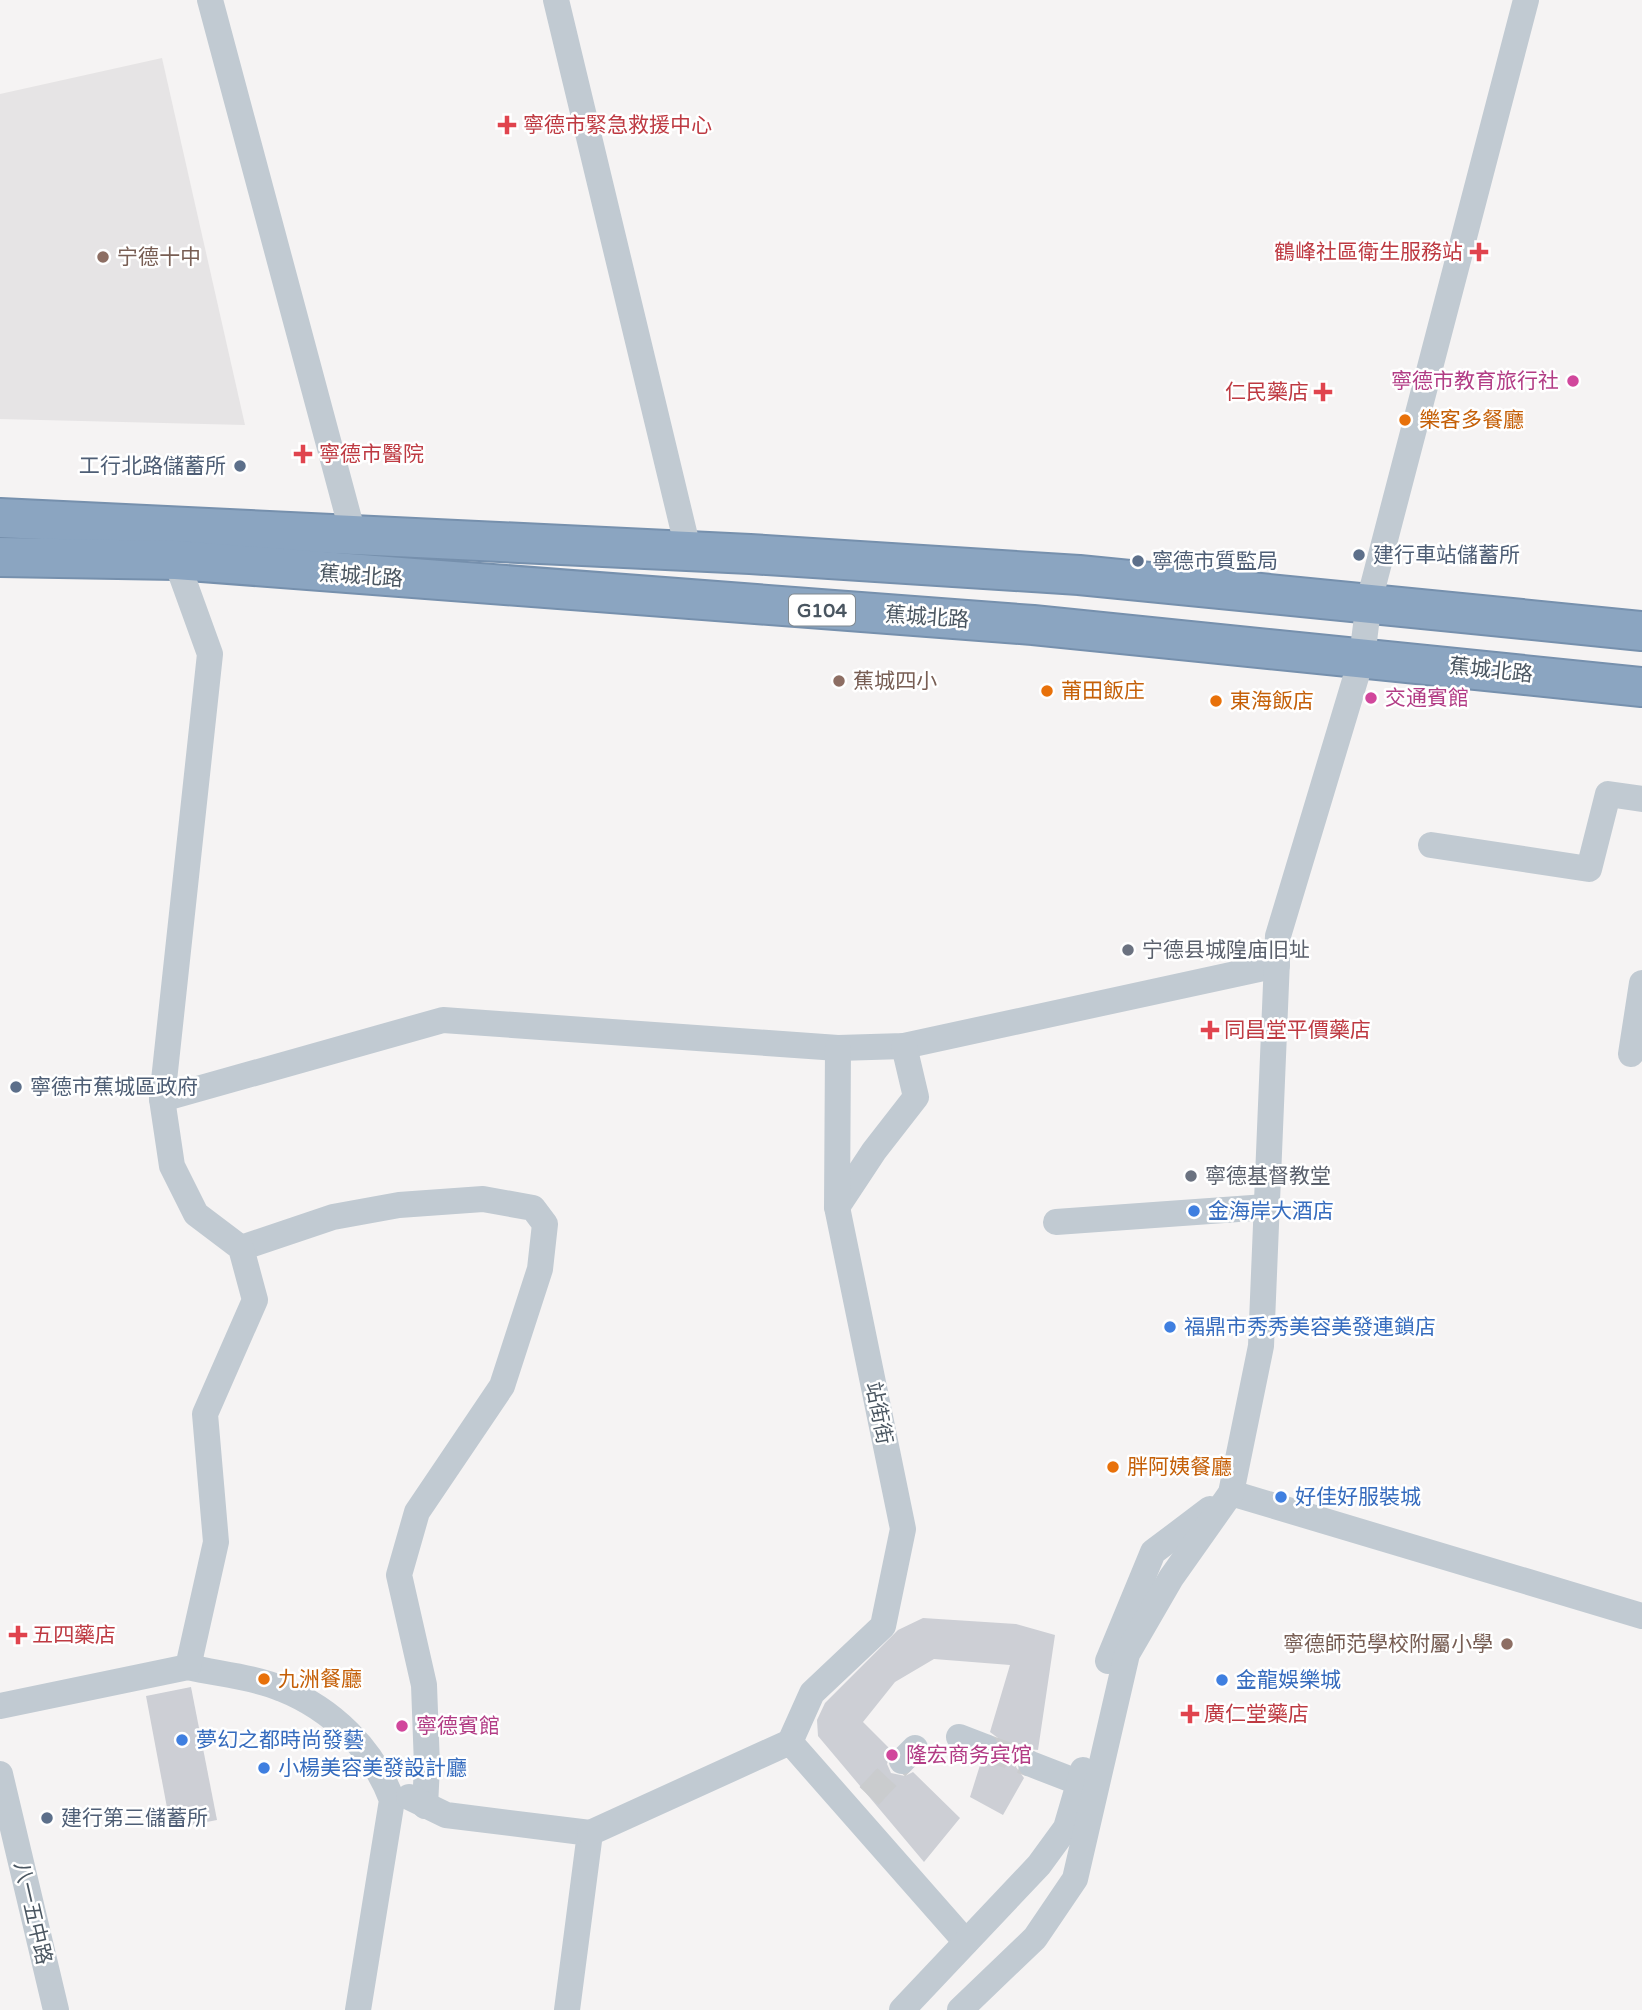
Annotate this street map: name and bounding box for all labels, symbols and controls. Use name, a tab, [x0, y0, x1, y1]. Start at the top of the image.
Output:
place label: 寧德市緊急救援中心	[523, 113, 712, 138]
marker: 寧德市緊急救援中心	[497, 115, 517, 135]
place label: 鶴峰社區衛生服務站	[1274, 240, 1463, 265]
marker: 鶴峰社區衛生服務站	[1469, 242, 1489, 262]
place label: 宁德十中	[117, 245, 201, 270]
marker: 宁德十中	[95, 249, 111, 265]
place label: 寧德市教育旅行社	[1391, 369, 1559, 394]
marker: 寧德市教育旅行社	[1565, 373, 1581, 389]
place label: 仁民藥店	[1225, 380, 1309, 405]
marker: 仁民藥店	[1315, 384, 1331, 400]
place label: 樂客多餐廳	[1419, 408, 1524, 433]
marker: 樂客多餐廳	[1397, 412, 1413, 428]
place label: 寧德市醫院	[319, 442, 424, 467]
marker: 寧德市醫院	[293, 444, 313, 464]
place label: 工行北路儲蓄所	[79, 454, 226, 479]
marker: 工行北路儲蓄所	[232, 458, 248, 474]
place label: 建行車站儲蓄所	[1373, 543, 1520, 568]
marker: 建行車站儲蓄所	[1351, 547, 1367, 563]
place label: 寧德市質監局	[1152, 549, 1278, 574]
marker: 寧德市質監局	[1130, 553, 1146, 569]
street label: 蕉城北路	[318, 561, 404, 592]
road number: G104	[789, 594, 855, 625]
street label: 蕉城北路	[884, 602, 970, 633]
street label: 蕉城北路	[1448, 654, 1534, 687]
place label: 蕉城四小	[853, 669, 937, 694]
marker: 蕉城四小	[831, 673, 847, 689]
place label: 莆田飯庄	[1061, 679, 1145, 704]
marker: 莆田飯庄	[1039, 683, 1055, 699]
place label: 交通賓館	[1385, 686, 1469, 711]
place label: 東海飯店	[1230, 689, 1314, 714]
marker: 交通賓館	[1363, 690, 1379, 706]
marker: 東海飯店	[1208, 693, 1224, 709]
place label: 宁德县城隍庙旧址	[1142, 938, 1310, 963]
marker: 宁德县城隍庙旧址	[1120, 942, 1136, 958]
place label: 同昌堂平價藥店	[1224, 1018, 1371, 1043]
marker: 同昌堂平價藥店	[1202, 1022, 1218, 1038]
place label: 寧德市蕉城區政府	[30, 1075, 198, 1100]
marker: 寧德市蕉城區政府	[8, 1079, 24, 1095]
place label: 寧德基督教堂	[1205, 1164, 1331, 1189]
marker: 寧德基督教堂	[1183, 1168, 1199, 1184]
place label: 金海岸大酒店	[1208, 1199, 1334, 1224]
marker: 金海岸大酒店	[1186, 1203, 1202, 1219]
place label: 福鼎市秀秀美容美發連鎖店	[1184, 1315, 1436, 1340]
marker: 福鼎市秀秀美容美發連鎖店	[1162, 1319, 1178, 1335]
street label: 站街街	[860, 1380, 897, 1446]
place label: 胖阿姨餐廳	[1127, 1455, 1232, 1480]
marker: 胖阿姨餐廳	[1105, 1459, 1121, 1475]
place label: 好佳好服裝城	[1295, 1485, 1421, 1510]
marker: 好佳好服裝城	[1273, 1489, 1289, 1505]
place label: 五四藥店	[32, 1623, 116, 1648]
marker: 五四藥店	[10, 1627, 26, 1643]
place label: 寧德師范學校附屬小學	[1283, 1632, 1493, 1657]
marker: 寧德師范學校附屬小學	[1499, 1636, 1515, 1652]
place label: 九洲餐廳	[278, 1667, 362, 1692]
place label: 金龍娛樂城	[1236, 1668, 1341, 1693]
marker: 九洲餐廳	[256, 1671, 272, 1687]
marker: 金龍娛樂城	[1214, 1672, 1230, 1688]
place label: 廣仁堂藥店	[1204, 1702, 1309, 1727]
marker: 廣仁堂藥店	[1182, 1706, 1198, 1722]
place label: 寧德賓館	[416, 1714, 500, 1739]
marker: 寧德賓館	[394, 1718, 410, 1734]
place label: 夢幻之都時尚發藝	[196, 1728, 364, 1753]
marker: 夢幻之都時尚發藝	[174, 1732, 190, 1748]
place label: 隆宏商务宾馆	[906, 1743, 1032, 1768]
marker: 隆宏商务宾馆	[884, 1747, 900, 1763]
place label: 小楊美容美發設計廳	[278, 1756, 467, 1781]
marker: 小楊美容美發設計廳	[256, 1760, 272, 1776]
place label: 建行第三儲蓄所	[61, 1806, 208, 1831]
marker: 建行第三儲蓄所	[39, 1810, 55, 1826]
street label: 八一五中路	[9, 1859, 57, 1967]

